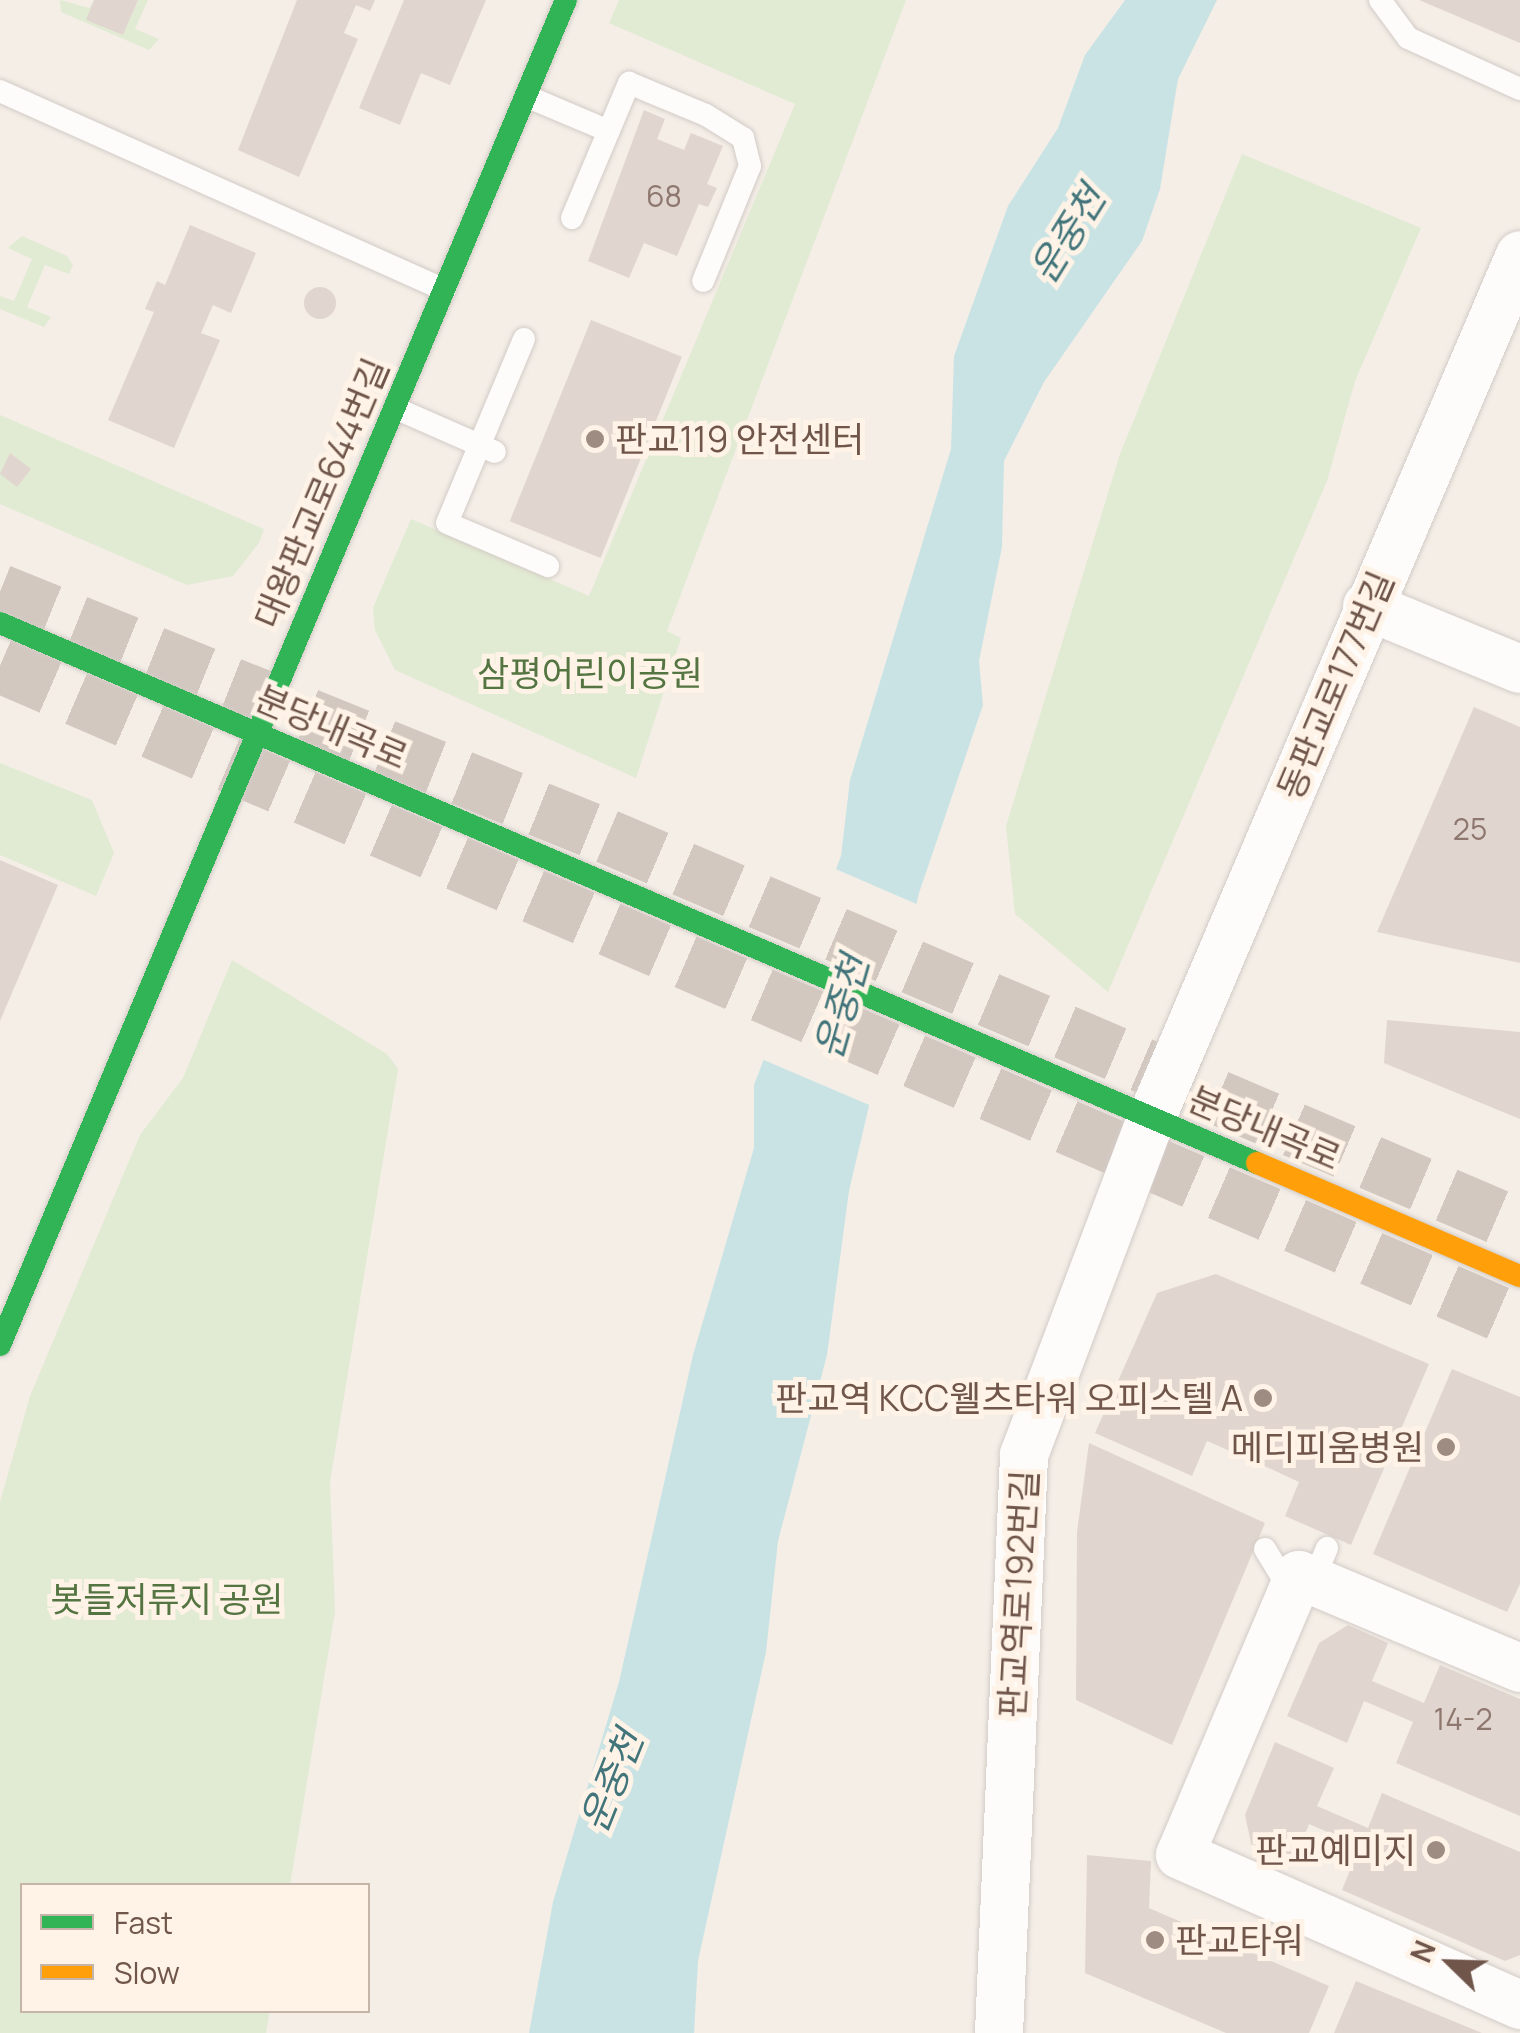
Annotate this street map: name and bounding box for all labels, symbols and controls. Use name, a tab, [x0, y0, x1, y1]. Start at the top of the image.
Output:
water label: 운중천	[1020, 177, 1114, 291]
house number: 68	[646, 178, 682, 214]
street label: 대왕판교로644번길	[245, 352, 397, 634]
place label: 판교119 안전센터	[615, 418, 864, 460]
marker: 판교119 안전센터	[584, 428, 606, 450]
street label: 동판교로177번길	[1268, 565, 1402, 805]
park label: 삼평어린이공원	[477, 652, 703, 694]
street label: 분당내곡로	[250, 676, 414, 778]
house number: 25	[1453, 811, 1487, 847]
water label: 운중천	[805, 950, 877, 1064]
street label: 분당내곡로	[1183, 1077, 1347, 1179]
place label: 판교역 KCC웰츠타워 오피스텔 A	[775, 1377, 1243, 1419]
marker: 판교역 KCC웰츠타워 오피스텔 A	[1252, 1387, 1274, 1409]
place label: 메디피움병원	[1231, 1426, 1424, 1468]
marker: 메디피움병원	[1433, 1434, 1459, 1460]
street label: 판교역로192번길	[991, 1469, 1045, 1719]
park label: 봇들저류지 공원	[51, 1578, 283, 1620]
house number: 14-2	[1433, 1701, 1493, 1737]
water label: 운중천	[570, 1724, 652, 1838]
place label: 판교예미지	[1255, 1829, 1416, 1871]
marker: 판교예미지	[1425, 1839, 1447, 1861]
legend	[20, 1883, 370, 2013]
text: Fast	[114, 1902, 173, 1943]
north arrow	[1400, 1913, 1500, 2013]
place label: 판교타워	[1175, 1919, 1304, 1961]
marker: 판교타워	[1144, 1929, 1166, 1951]
text: N	[1401, 1935, 1444, 1968]
text: Slow	[114, 1952, 180, 1993]

